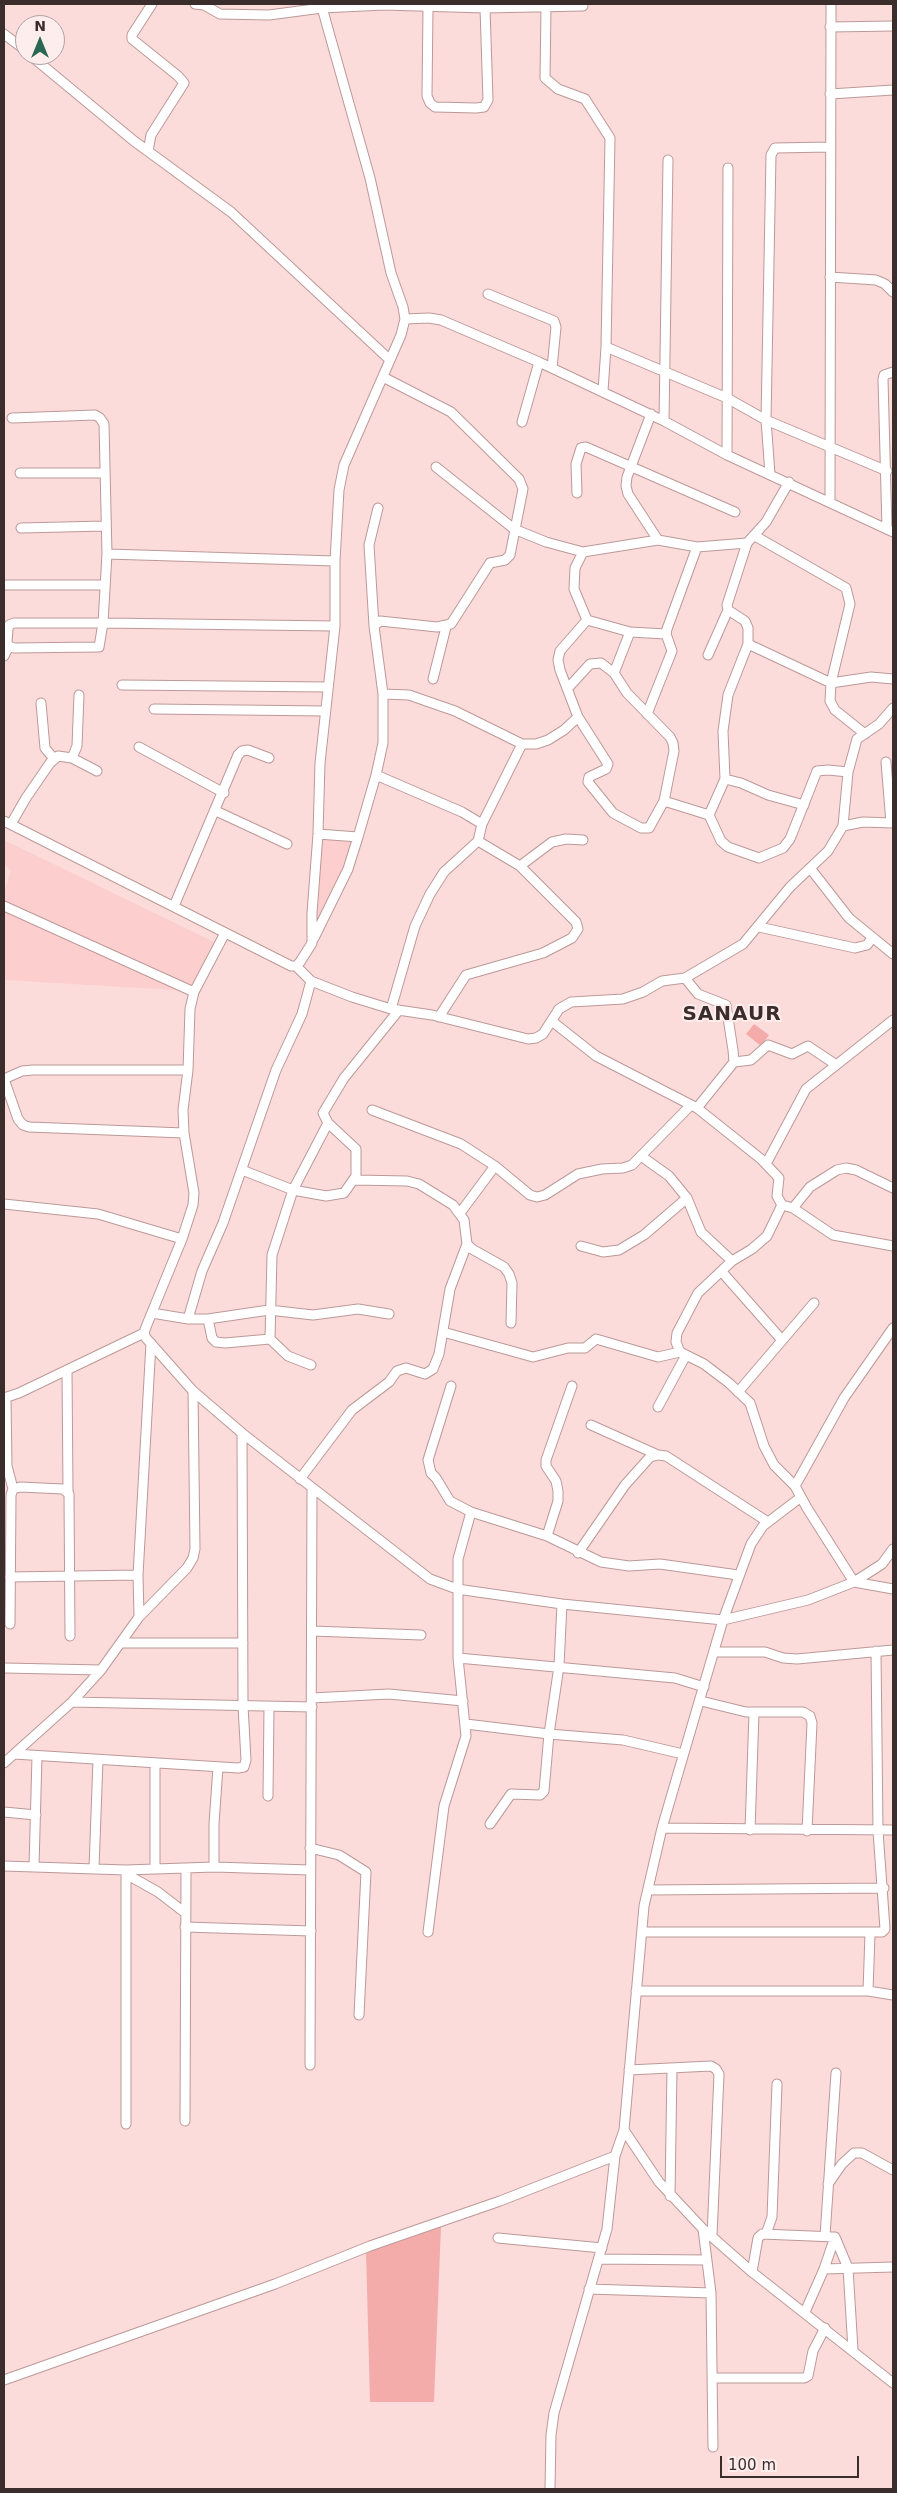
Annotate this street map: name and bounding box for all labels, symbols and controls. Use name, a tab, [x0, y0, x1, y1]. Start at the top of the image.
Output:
north arrow	[15, 15, 65, 65]
text: N	[34, 18, 46, 34]
district label: SANAUR	[682, 1003, 782, 1027]
scale bar	[722, 2446, 861, 2478]
text: 100 m	[728, 2456, 776, 2474]

